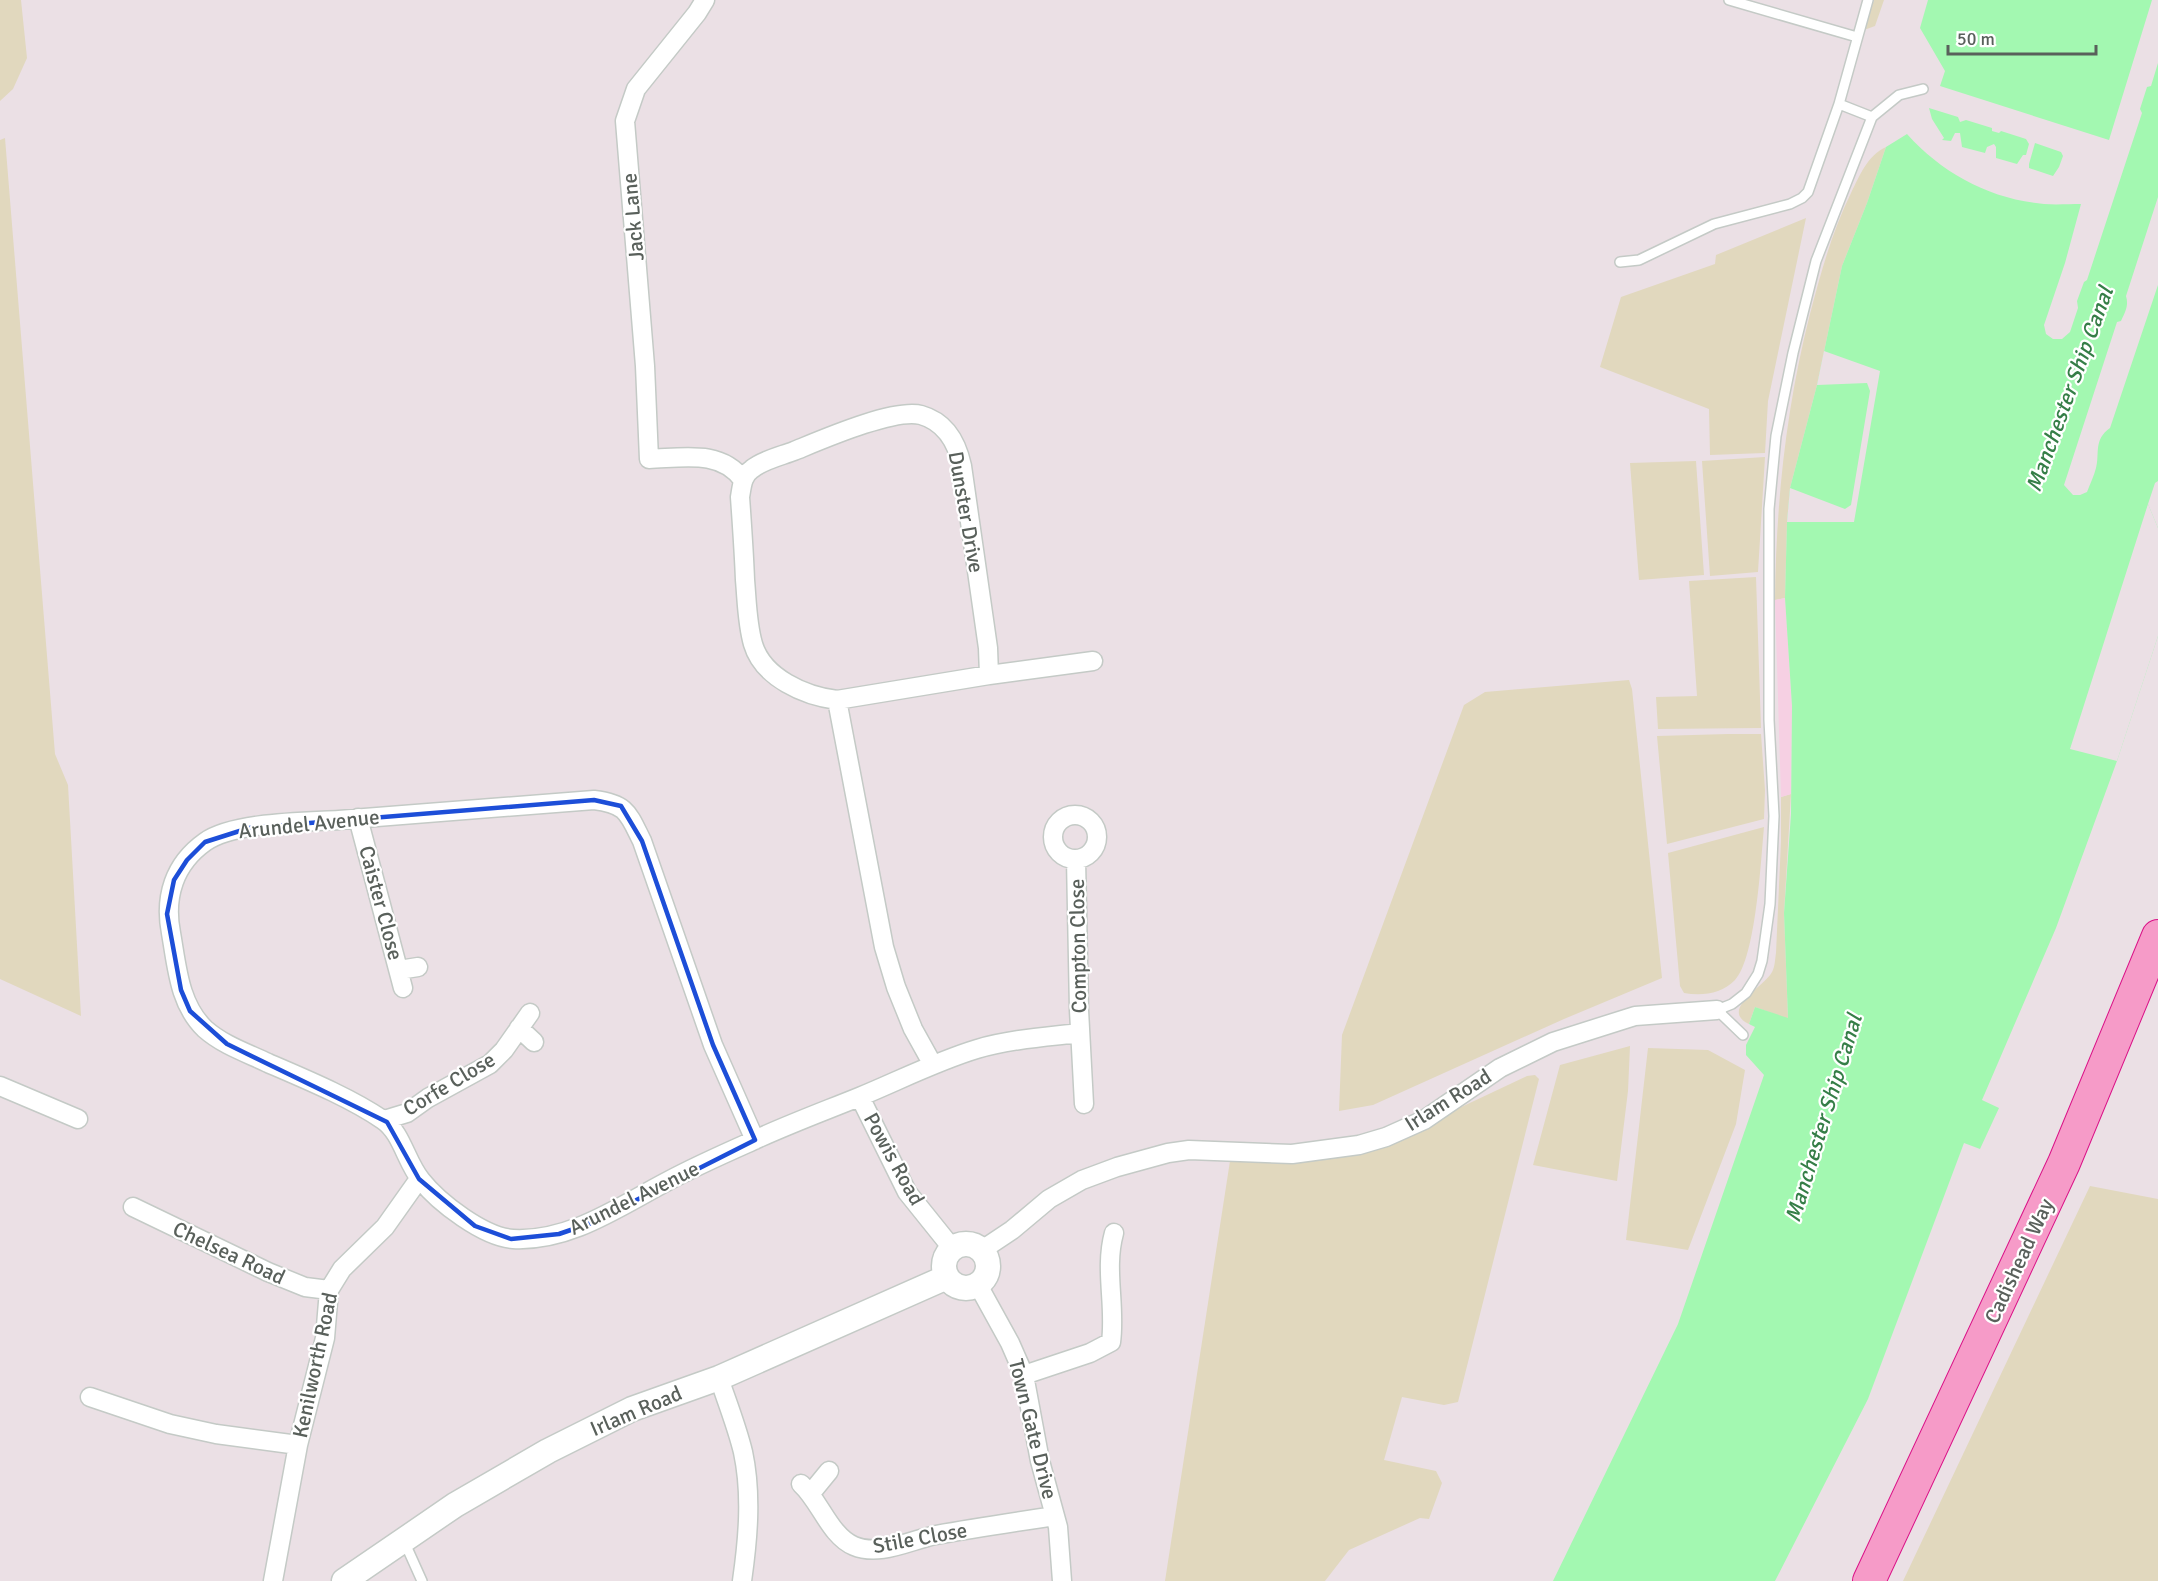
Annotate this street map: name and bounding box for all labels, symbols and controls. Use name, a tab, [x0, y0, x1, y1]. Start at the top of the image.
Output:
scale bar	[1948, 18, 2096, 56]
text: 50 m	[1957, 28, 1995, 50]
street label: Jack Lane	[616, 172, 650, 262]
water label: Manchester Ship Canal	[2020, 282, 2120, 495]
street label: Dunster Drive	[943, 449, 989, 575]
street label: Arundel Avenue	[237, 804, 381, 844]
street label: Caister Close	[353, 843, 409, 963]
street label: Compton Close	[1064, 878, 1092, 1014]
water label: Manchester Ship Canal	[1779, 1009, 1868, 1225]
street label: Corfe Close	[398, 1046, 500, 1122]
street label: Irlam Road	[1400, 1063, 1496, 1137]
street label: Powis Road	[858, 1108, 930, 1210]
street label: Arundel Avenue	[565, 1155, 703, 1241]
street label: Cadishead Way	[1979, 1194, 2059, 1327]
street label: Chelsea Road	[169, 1216, 289, 1290]
street label: Kenilworth Road	[287, 1290, 343, 1440]
street label: Town Gate Drive	[1003, 1356, 1063, 1502]
street label: Irlam Road	[586, 1380, 686, 1442]
street label: Stile Close	[871, 1517, 969, 1559]

